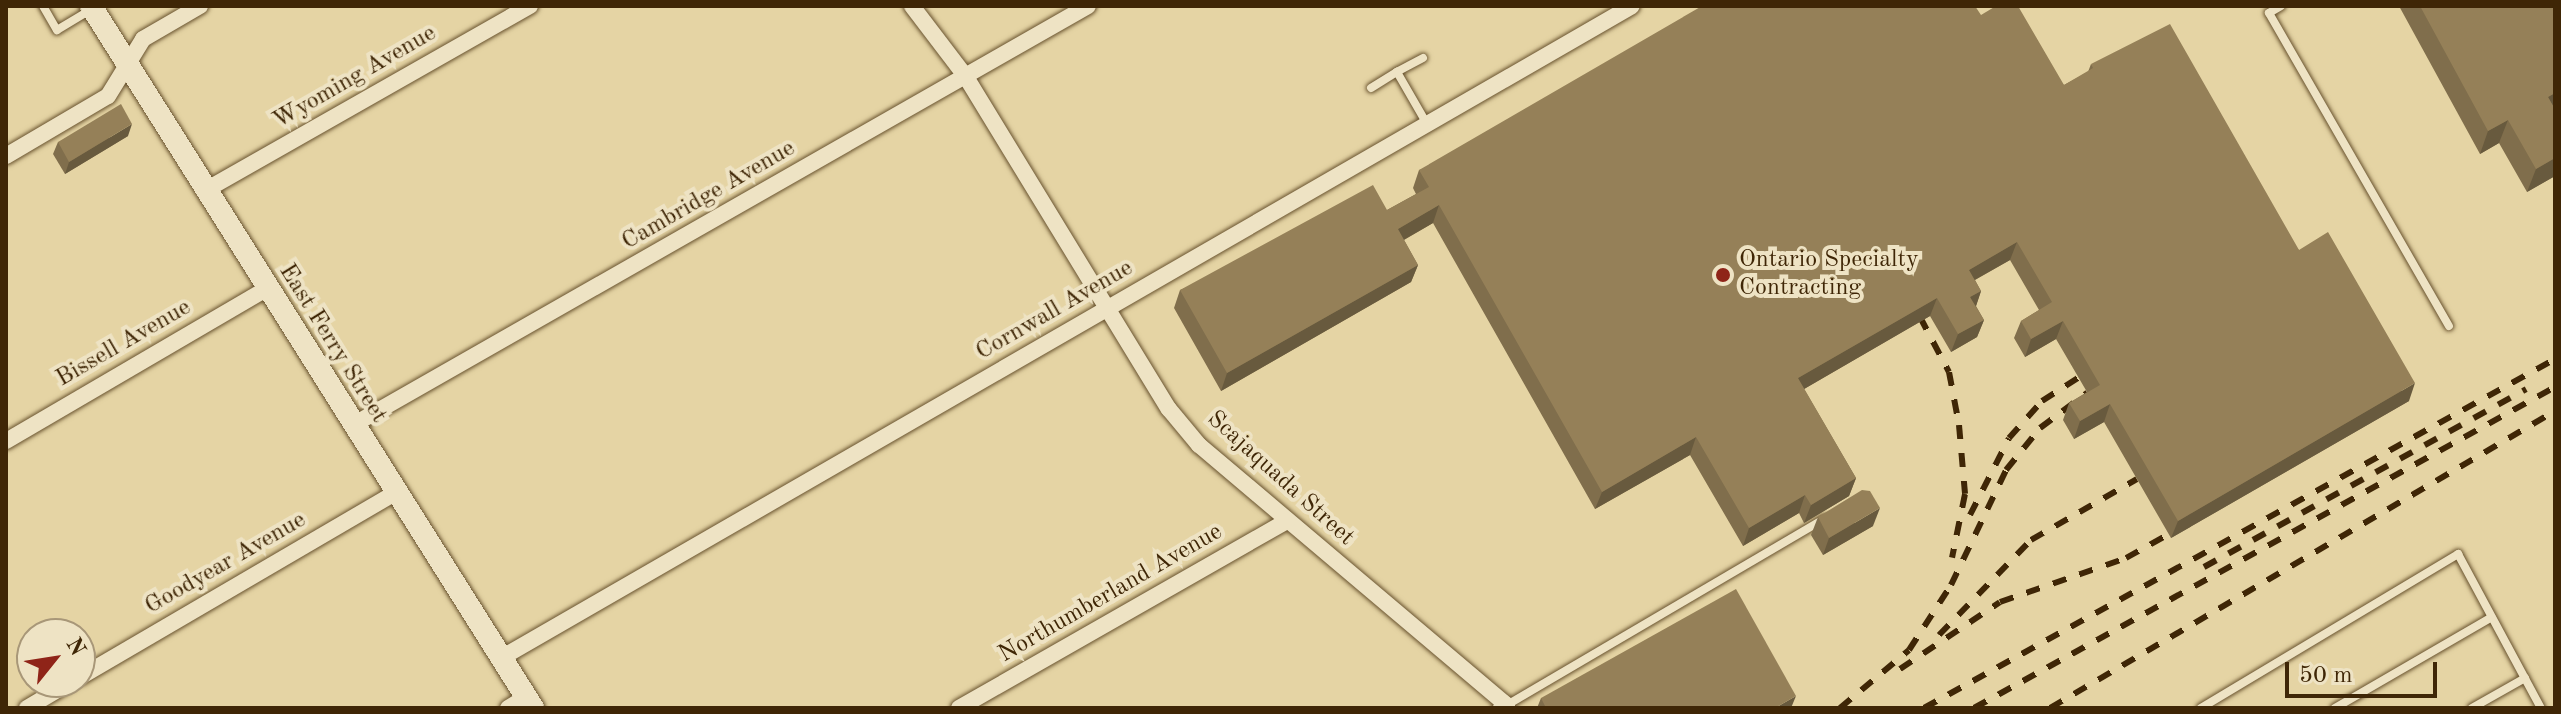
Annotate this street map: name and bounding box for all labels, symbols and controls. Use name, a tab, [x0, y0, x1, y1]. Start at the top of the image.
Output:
street label: Wyoming Avenue	[268, 20, 442, 136]
street label: Cambridge Avenue	[617, 135, 801, 257]
place label: Ontario Specialty Contracting	[1739, 247, 1919, 303]
street label: Cornwall Avenue	[971, 254, 1139, 368]
street label: East Ferry Street	[272, 259, 392, 429]
marker: Ontario Specialty Contracting	[1714, 266, 1732, 284]
street label: Bissell Avenue	[51, 294, 197, 394]
street label: Scajaquada Street	[1200, 405, 1360, 553]
street label: Goodyear Avenue	[140, 506, 312, 622]
street label: Northumberland Avenue	[994, 518, 1228, 670]
north arrow	[16, 618, 96, 698]
text: N	[61, 634, 89, 660]
scale bar	[2289, 646, 2441, 696]
text: 50 m	[2299, 664, 2353, 688]

